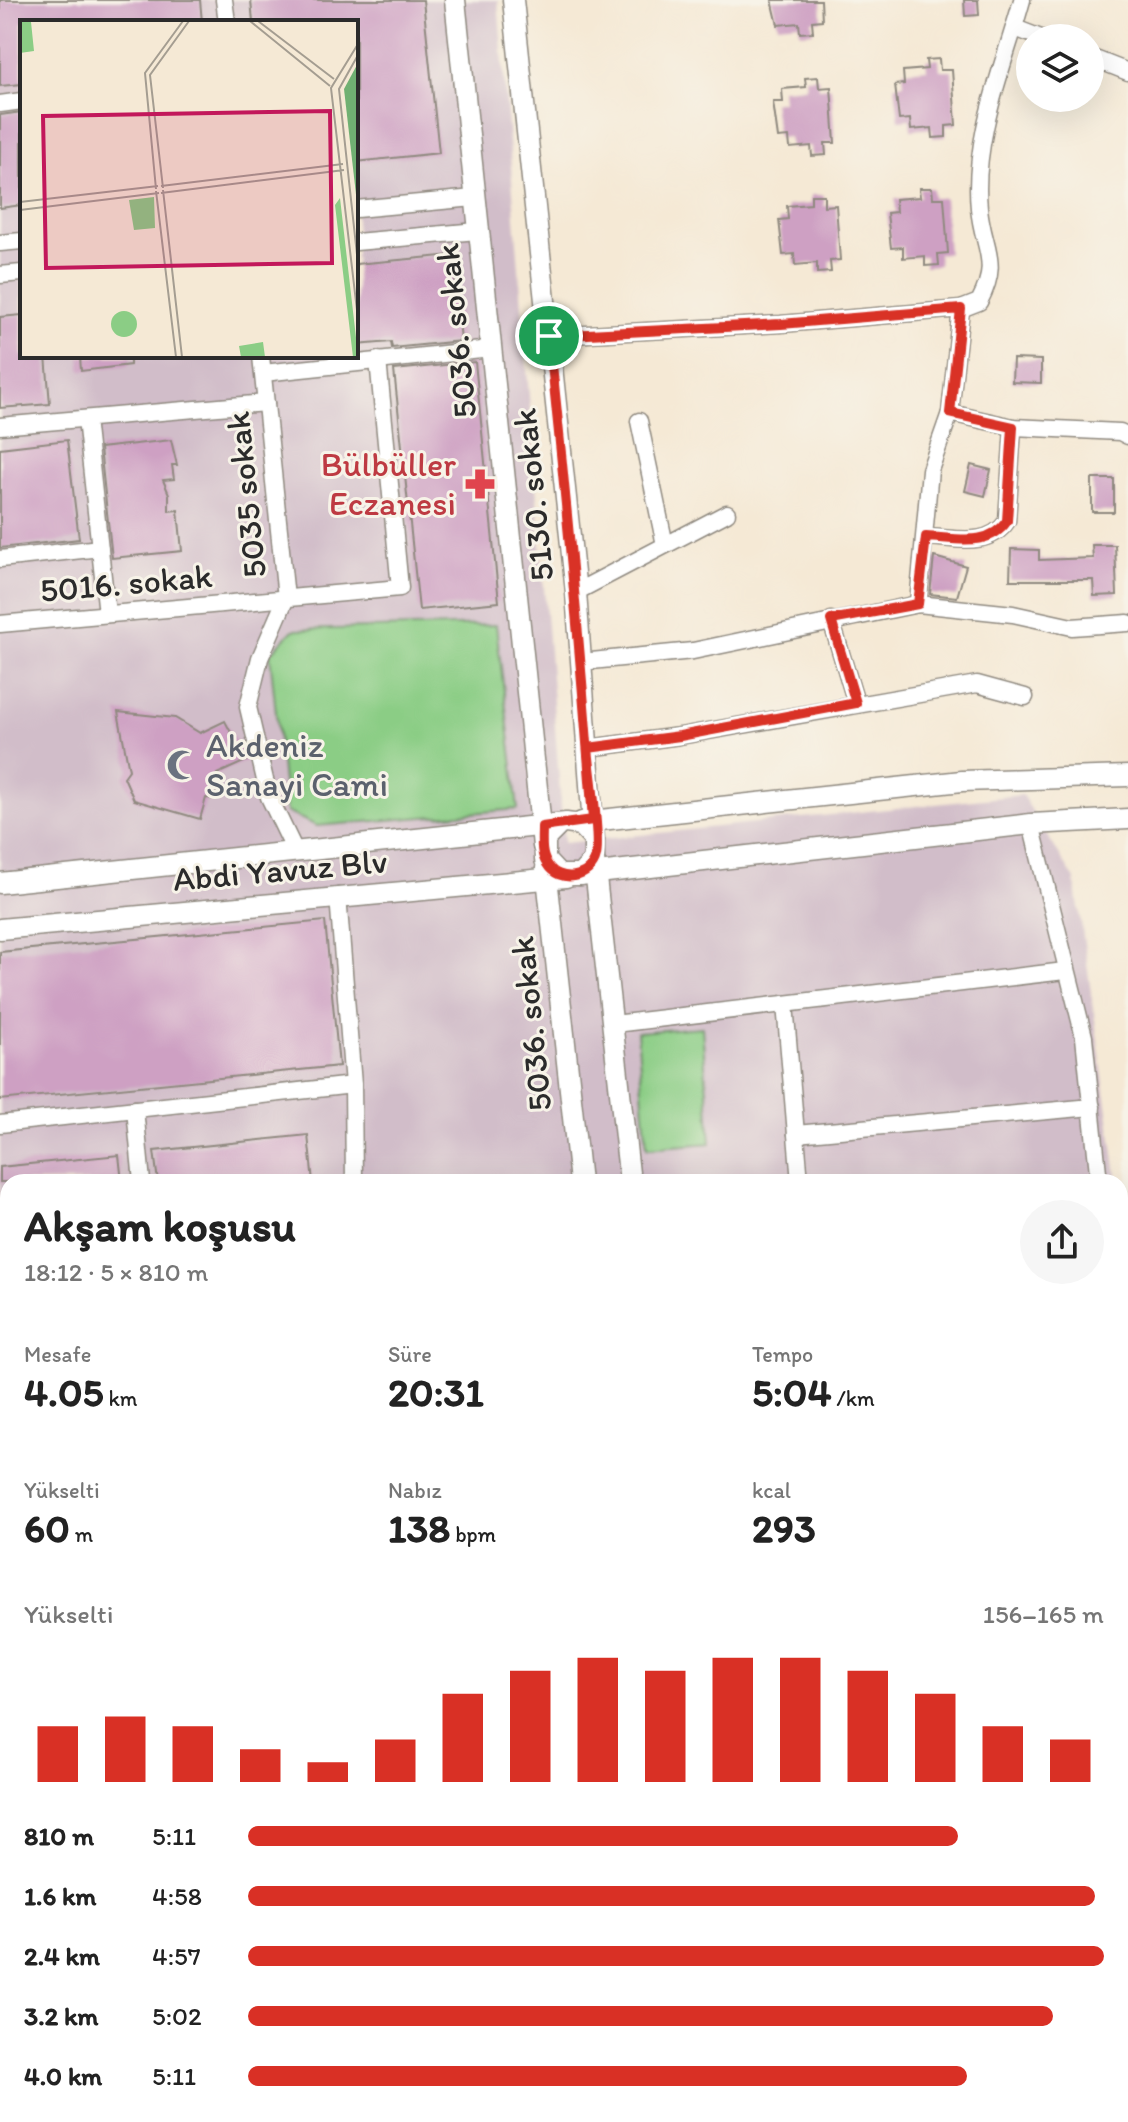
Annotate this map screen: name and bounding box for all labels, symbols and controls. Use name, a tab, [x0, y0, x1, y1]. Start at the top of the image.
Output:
inset map	[20, 20, 358, 358]
map controls	[1016, 24, 1104, 112]
button: layers	[1016, 24, 1104, 112]
street label: 5036. sokak	[426, 241, 486, 420]
pin	[515, 302, 583, 370]
icon: arrive	[527, 314, 571, 358]
street label: 5130. sokak	[504, 406, 562, 583]
street label: 5035 sokak	[217, 409, 275, 580]
place label: Bülbüller Eczanesi	[321, 444, 456, 524]
pharmacy icon: Bülbüller Eczanesi	[463, 467, 497, 501]
street label: 5016. sokak	[38, 555, 214, 611]
place label: Akdeniz Sanayi Cami	[206, 725, 388, 805]
mosque icon: Akdeniz Sanayi Cami	[165, 748, 199, 782]
street label: Abdi Yavuz Blv	[171, 840, 389, 900]
street label: 5036. sokak	[501, 934, 561, 1113]
text: Akşam koşusu	[24, 1199, 296, 1252]
button: share	[1020, 1200, 1104, 1284]
text: 18:12 · 5 × 810 m	[24, 1256, 208, 1288]
text: Mesafe	[24, 1341, 91, 1368]
text: Süre	[388, 1341, 432, 1368]
text: Tempo	[752, 1341, 813, 1368]
text: 4.05	[24, 1368, 104, 1416]
text: 20:31	[388, 1368, 484, 1416]
text: 5:04	[752, 1368, 831, 1416]
text: km	[104, 1385, 138, 1412]
text: /km	[831, 1385, 875, 1412]
text: Yükselti	[24, 1477, 100, 1504]
text: Nabız	[388, 1477, 442, 1504]
text: kcal	[752, 1477, 791, 1504]
text: 60	[24, 1504, 70, 1552]
text: 138	[388, 1504, 450, 1552]
text: 293	[752, 1504, 816, 1552]
text: m	[70, 1521, 93, 1548]
text: bpm	[450, 1521, 496, 1548]
text: Yükselti	[24, 1598, 113, 1630]
text: 156–165 m	[983, 1598, 1104, 1630]
text: 810 m	[24, 1820, 94, 1852]
text: 5:11	[152, 1820, 196, 1852]
text: 1.6 km	[24, 1880, 96, 1912]
text: 4:58	[152, 1880, 202, 1912]
text: 2.4 km	[24, 1940, 100, 1972]
text: 4:57	[152, 1940, 201, 1972]
text: 3.2 km	[24, 2000, 98, 2032]
text: 5:02	[152, 2000, 202, 2032]
text: 4.0 km	[24, 2060, 102, 2092]
text: 5:11	[152, 2060, 196, 2092]

